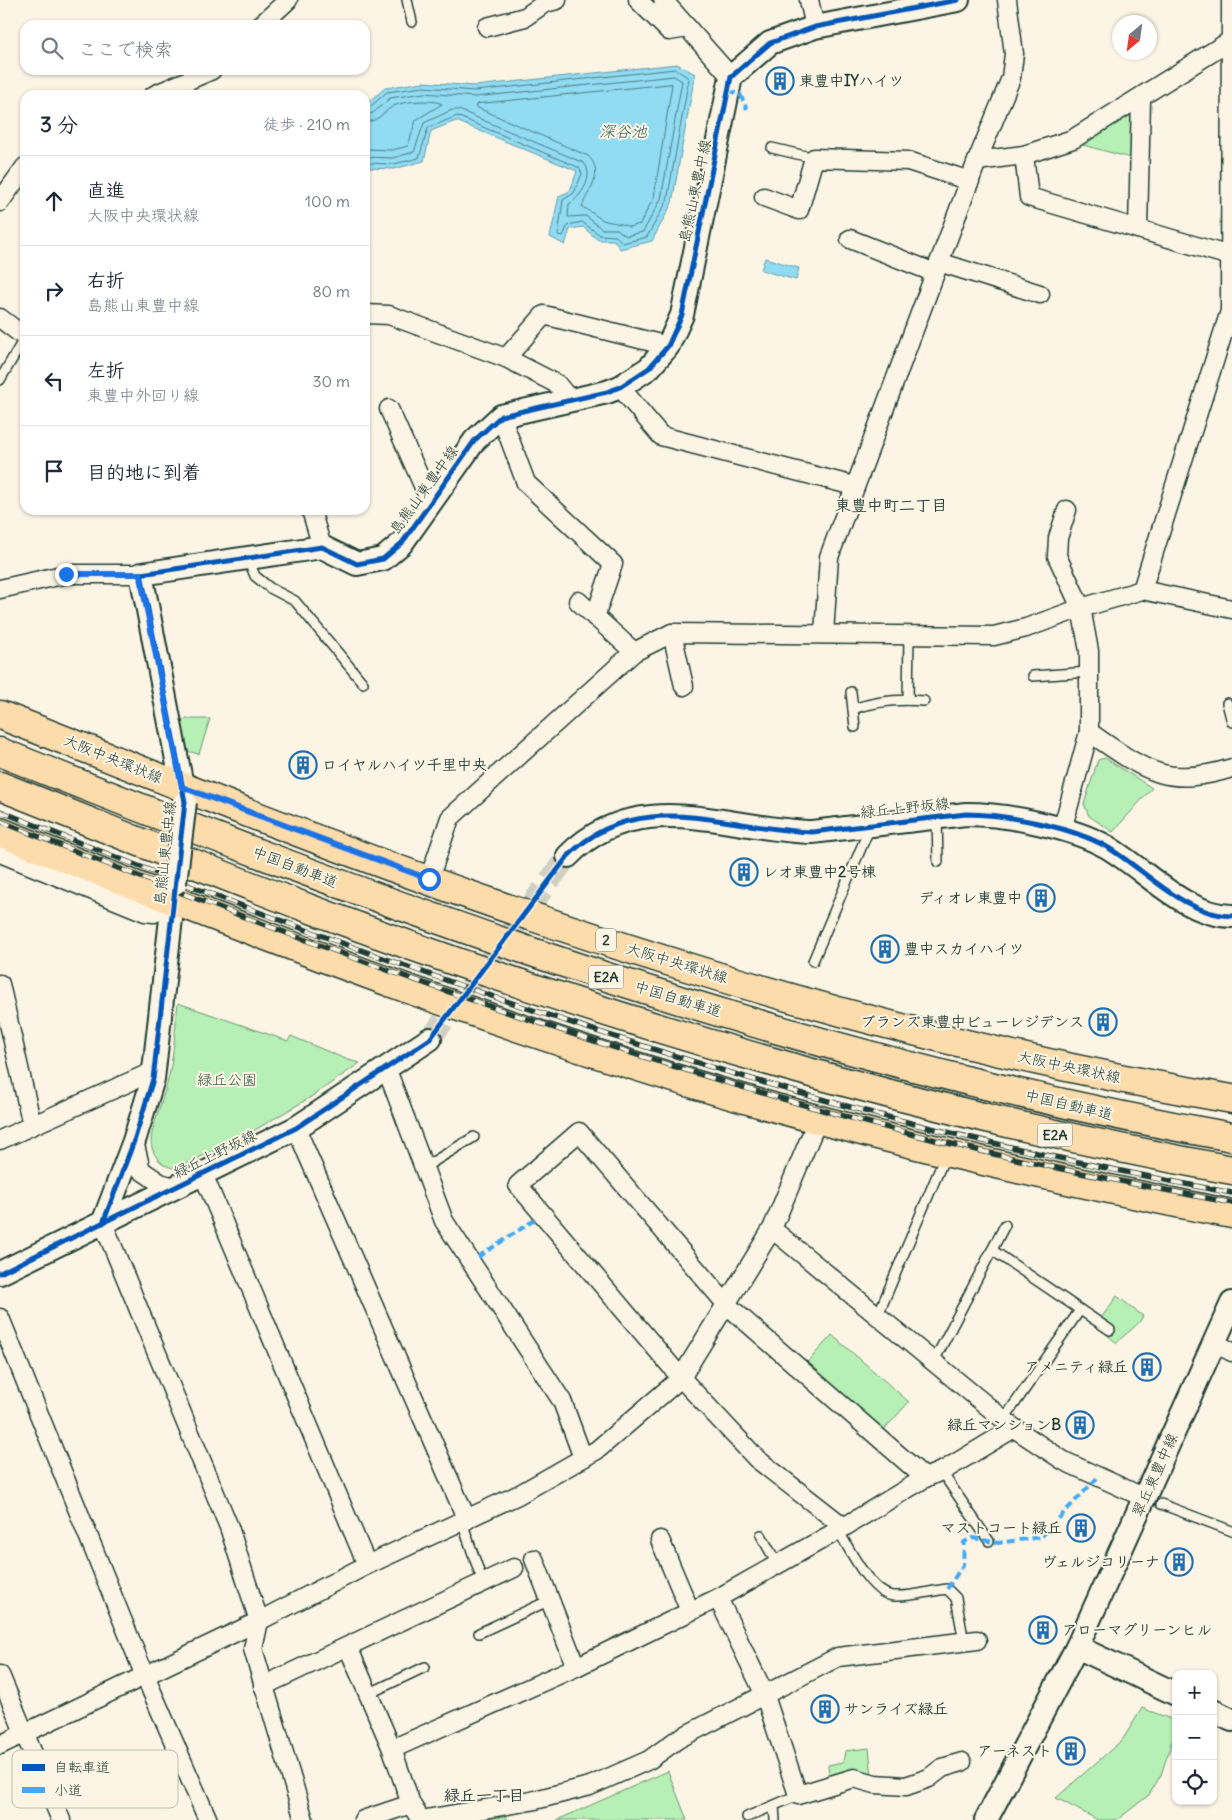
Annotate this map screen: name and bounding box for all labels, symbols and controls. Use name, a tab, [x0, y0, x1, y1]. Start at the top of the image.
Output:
north arrow	[1112, 15, 1157, 60]
search box	[20, 20, 370, 75]
icon: search	[38, 34, 66, 62]
text: ここで検索	[78, 37, 173, 61]
building icon: 東豊中IYハイツ	[765, 66, 795, 96]
place label: 東豊中IYハイツ	[799, 71, 904, 90]
text: 3 分	[40, 111, 78, 138]
text: 徒歩 · 210 m	[263, 114, 350, 134]
water label: 深谷池	[599, 121, 648, 141]
street label: 島熊山東豊中線	[674, 138, 715, 244]
text: 直進	[87, 178, 125, 202]
icon: ahead	[40, 187, 68, 215]
text: 100 m	[305, 191, 350, 211]
text: 大阪中央環状線	[87, 205, 199, 225]
text: 右折	[87, 268, 125, 292]
icon: right	[40, 277, 68, 305]
text: 80 m	[312, 281, 350, 301]
text: 島熊山東豊中線	[87, 295, 199, 315]
text: 左折	[87, 358, 125, 382]
icon: left	[40, 367, 68, 395]
text: 30 m	[313, 371, 350, 391]
text: 東豊中外回り線	[87, 385, 199, 405]
street label: 島熊山東豊中線	[385, 442, 462, 538]
icon: arrive	[40, 457, 68, 485]
text: 目的地に到着	[87, 460, 201, 484]
district label: 東豊中町二丁目	[835, 495, 947, 515]
route end	[55, 563, 78, 586]
street label: 大阪中央環状線	[61, 730, 165, 787]
building icon: ロイヤルハイツ千里中央	[288, 750, 318, 780]
place label: ロイヤルハイツ千里中央	[322, 755, 487, 774]
street label: 緑丘上野坂線	[859, 793, 951, 822]
street label: 島熊山東豊中線	[150, 800, 179, 906]
street label: 中国自動車道	[250, 842, 341, 892]
building icon: レオ東豊中2号棟	[729, 857, 759, 887]
place label: レオ東豊中2号棟	[763, 862, 876, 881]
route start	[418, 868, 441, 891]
building icon: ディオレ東豊中	[1026, 883, 1056, 913]
place label: ディオレ東豊中	[919, 888, 1022, 907]
road number: 2	[596, 928, 616, 952]
building icon: 豊中スカイハイツ	[870, 934, 900, 964]
street label: 大阪中央環状線	[624, 938, 730, 987]
place label: 豊中スカイハイツ	[904, 939, 1024, 958]
road number: E2A	[588, 966, 624, 989]
street label: 中国自動車道	[632, 976, 724, 1021]
building icon: ブランズ東豊中ビューレジデンス	[1088, 1007, 1118, 1037]
place label: ブランズ東豊中ビューレジデンス	[860, 1012, 1084, 1031]
street label: 大阪中央環状線	[1016, 1046, 1122, 1087]
park label: 緑丘公園	[197, 1070, 257, 1089]
street label: 中国自動車道	[1023, 1085, 1115, 1124]
road number: E2A	[1038, 1124, 1072, 1146]
street label: 緑丘上野坂線	[170, 1125, 259, 1182]
building icon: アメニティ緑丘	[1132, 1352, 1162, 1382]
place label: アメニティ緑丘	[1024, 1357, 1128, 1376]
building icon: 緑丘マンションB	[1065, 1410, 1095, 1440]
place label: 緑丘マンションB	[947, 1415, 1061, 1434]
street label: 翠丘東豊中線	[1128, 1430, 1182, 1520]
building icon: マストコート緑丘	[1066, 1513, 1096, 1543]
place label: マストコート緑丘	[941, 1518, 1062, 1537]
building icon: ヴェルジコリーナ	[1164, 1547, 1194, 1577]
place label: ヴェルジコリーナ	[1042, 1552, 1160, 1571]
building icon: アローマグリーンヒル	[1028, 1615, 1058, 1645]
place label: アローマグリーンヒル	[1062, 1620, 1212, 1639]
map controls	[1172, 1670, 1217, 1805]
button: +	[1172, 1670, 1217, 1715]
building icon: サンライズ緑丘	[810, 1694, 840, 1724]
place label: サンライズ緑丘	[844, 1699, 948, 1718]
button: −	[1172, 1715, 1217, 1760]
building icon: アーネスト	[1056, 1736, 1086, 1766]
place label: アーネスト	[977, 1741, 1052, 1760]
legend	[12, 1750, 178, 1808]
text: 自転車道	[54, 1758, 110, 1776]
button: locate	[1172, 1760, 1217, 1805]
text: 小道	[54, 1781, 82, 1799]
district label: 緑丘一丁目	[444, 1785, 524, 1805]

